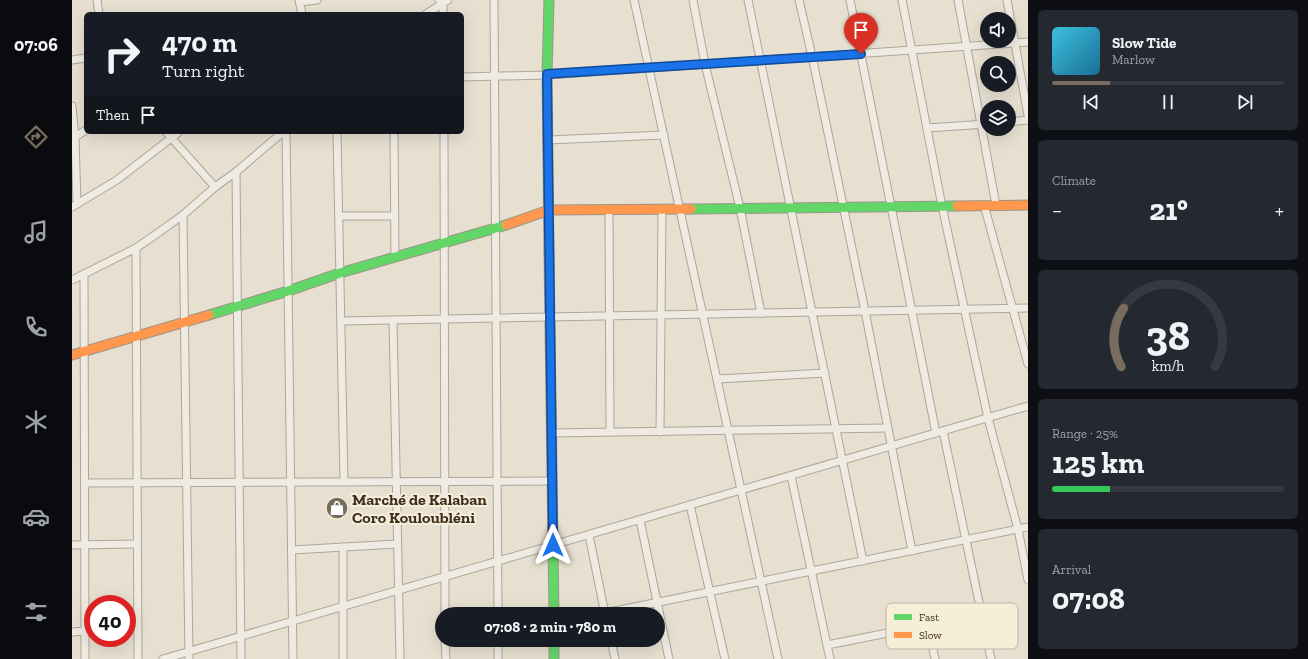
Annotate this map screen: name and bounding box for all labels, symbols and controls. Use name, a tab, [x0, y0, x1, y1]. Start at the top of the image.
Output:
map controls	[980, 12, 1016, 136]
button: sound	[980, 12, 1016, 48]
pin	[844, 13, 878, 54]
icon: arrive	[850, 19, 872, 41]
text: 470 m	[162, 26, 237, 59]
icon: right	[96, 28, 148, 80]
text: 07:06	[14, 34, 58, 56]
text: Slow Tide	[1112, 34, 1176, 52]
text: Marlow	[1112, 52, 1155, 67]
button: search	[980, 56, 1016, 92]
text: Turn right	[162, 60, 244, 82]
icon: previous	[1080, 91, 1102, 113]
icon: pause	[1157, 91, 1179, 113]
icon: next	[1234, 91, 1256, 113]
button: layers	[980, 100, 1016, 136]
icon: arrive	[137, 104, 159, 126]
text: Then	[96, 106, 129, 124]
icon: directions	[22, 123, 50, 151]
text: Climate	[1052, 173, 1096, 188]
text: 21°	[1149, 192, 1188, 228]
text: −	[1052, 197, 1062, 224]
text: +	[1275, 197, 1284, 224]
icon: music	[22, 218, 50, 246]
text: 38	[1146, 311, 1190, 361]
icon: phone	[22, 313, 50, 341]
text: km/h	[1152, 358, 1184, 375]
icon: climate	[22, 408, 50, 436]
text: Range · 25%	[1052, 426, 1118, 441]
text: 125 km	[1052, 445, 1144, 481]
place label: Marché de Kalaban Coro Kouloubléni	[352, 490, 487, 527]
shop icon: Marché de Kalaban Coro Kouloubléni	[324, 495, 350, 521]
icon: car	[22, 503, 50, 531]
position arrow	[532, 524, 574, 566]
text: Arrival	[1052, 562, 1091, 577]
text: 07:08	[1052, 581, 1125, 617]
speed limit sign: 40	[84, 595, 136, 647]
icon: filters	[22, 598, 50, 626]
legend	[886, 603, 1018, 649]
text: Fast	[919, 611, 940, 624]
text: 07:08 · 2 min · 780 m	[484, 618, 616, 636]
text: Slow	[919, 629, 942, 642]

